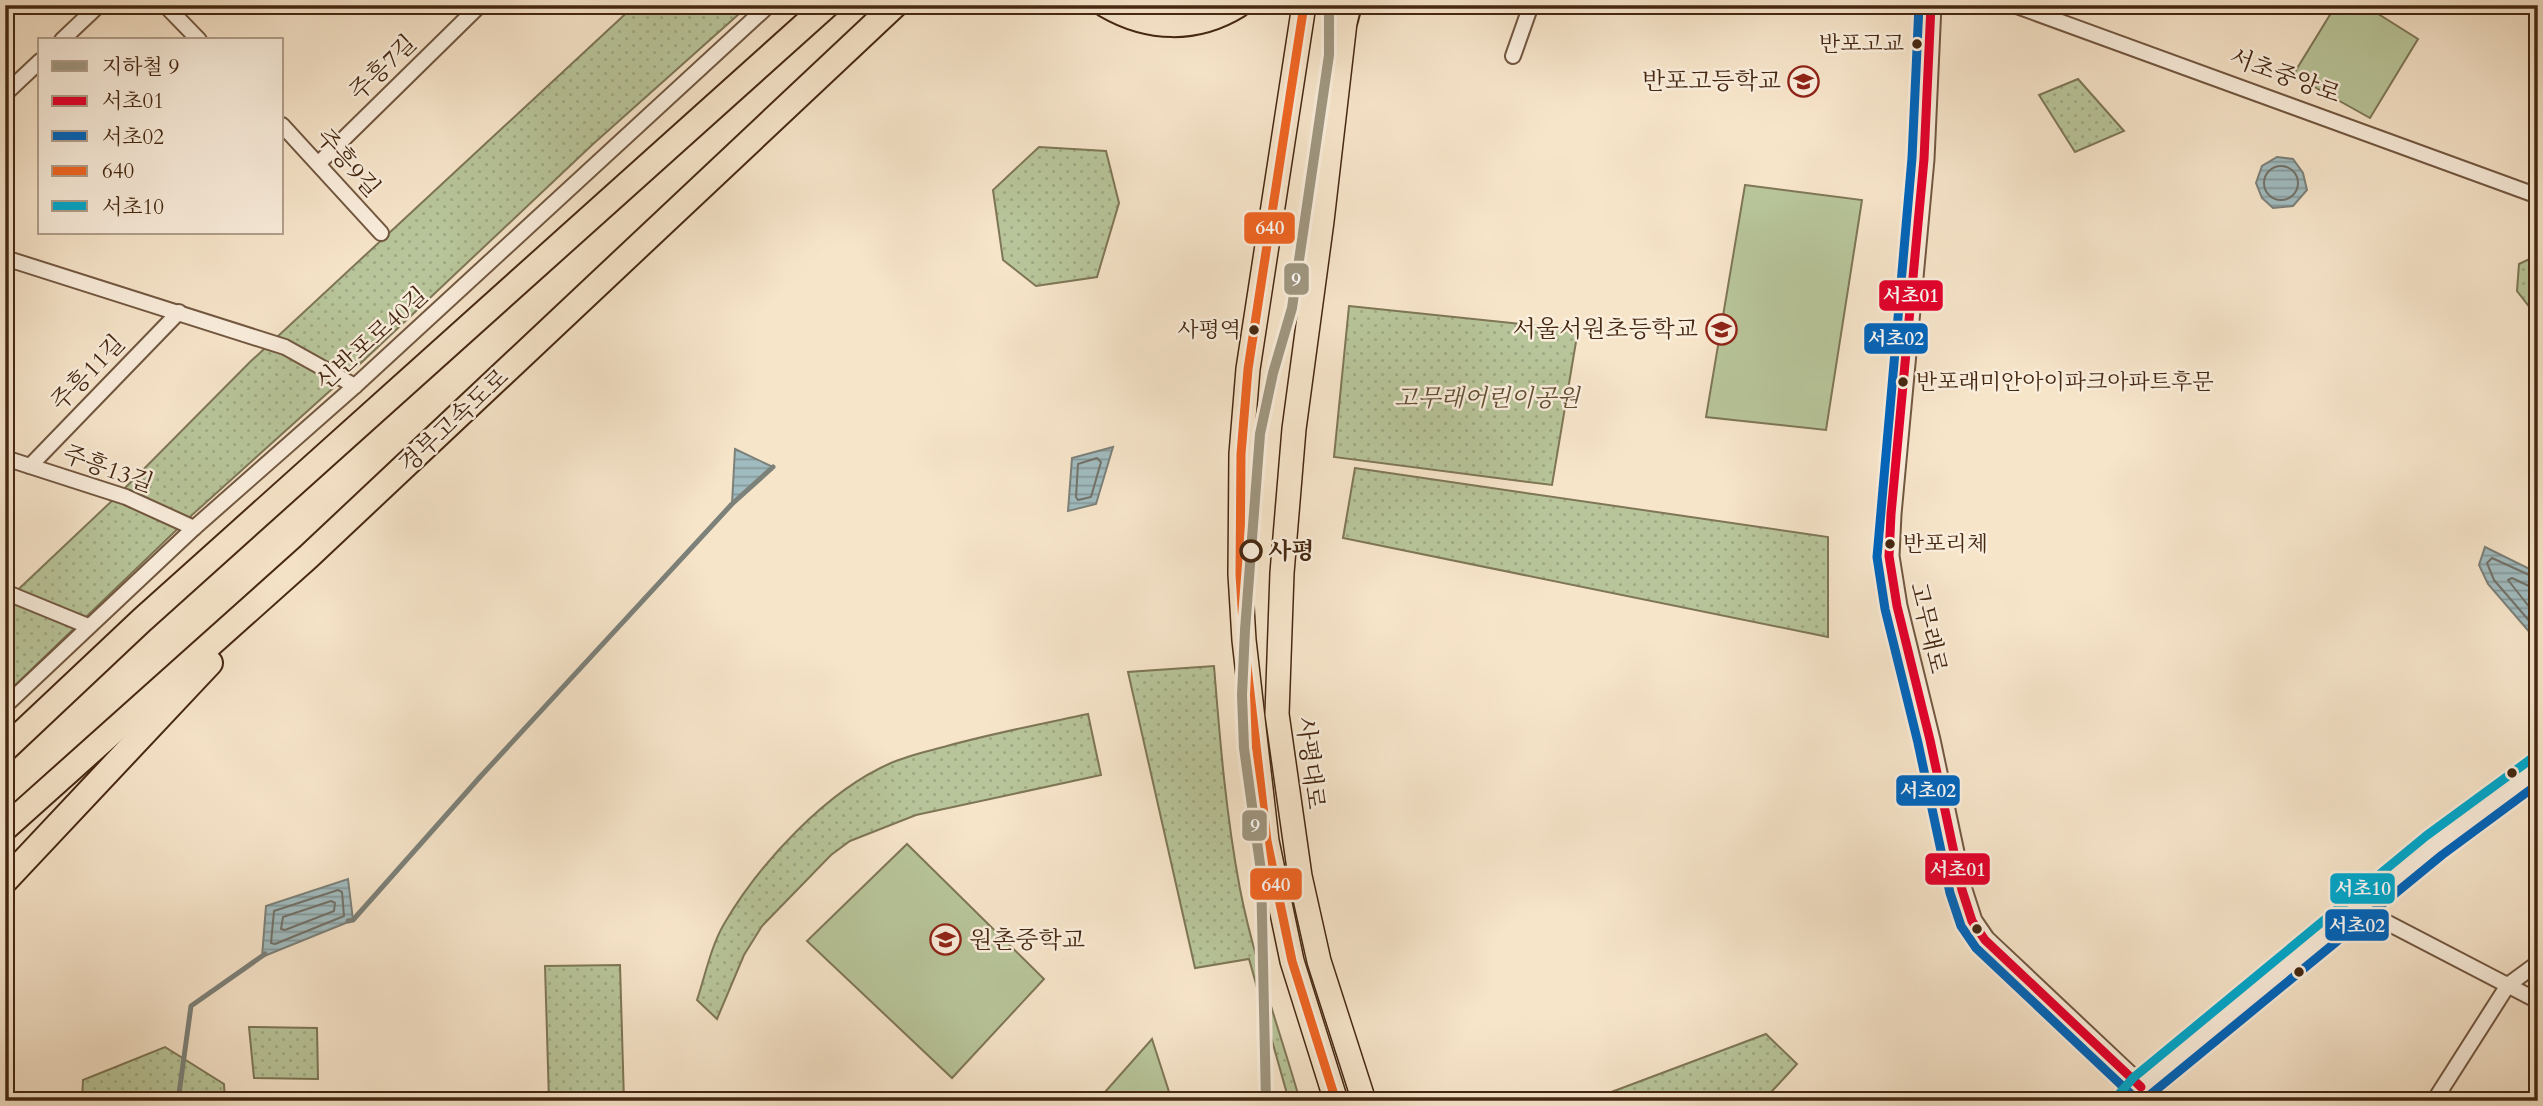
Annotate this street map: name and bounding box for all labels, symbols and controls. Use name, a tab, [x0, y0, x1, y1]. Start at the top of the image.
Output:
street label: 주흥7길	[342, 28, 424, 108]
place label: 반포고교	[1819, 29, 1904, 59]
marker: 반포고교	[1910, 37, 1924, 51]
legend	[38, 38, 284, 234]
street label: 서초중앙로	[2225, 41, 2345, 111]
text: 지하철 9	[102, 53, 179, 82]
school or university icon: 반포고등학교	[1787, 64, 1821, 98]
place label: 반포고등학교	[1642, 65, 1781, 98]
text: 서초01	[102, 87, 164, 116]
street label: 주흥9길	[308, 122, 388, 204]
text: 서초02	[102, 123, 164, 152]
text: 640	[102, 157, 134, 186]
text: 서초10	[102, 193, 164, 222]
line badge: 640	[1243, 211, 1296, 245]
text: 640	[1255, 215, 1285, 241]
line badge: 9	[1283, 262, 1310, 296]
text: 9	[1291, 267, 1301, 293]
line badge: 서초01	[1878, 279, 1944, 312]
street label: 신반포로40길	[309, 280, 435, 398]
text: 서초01	[1883, 283, 1939, 309]
school or university icon: 서울서원초등학교	[1704, 312, 1738, 346]
place label: 서울서원초등학교	[1513, 313, 1698, 346]
place label: 사평역	[1177, 315, 1241, 345]
line badge: 서초02	[1863, 322, 1929, 355]
marker: 사평역	[1247, 323, 1261, 337]
text: 서초02	[1868, 326, 1924, 352]
street label: 주흥11길	[43, 328, 133, 418]
street label: 경부고속도로	[392, 361, 516, 481]
place label: 반포래미안아이파크아파트후문	[1916, 367, 2214, 397]
marker: 반포래미안아이파크아파트후문	[1896, 375, 1910, 389]
park label: 고무래어린이공원	[1394, 382, 1582, 415]
street label: 주흥13길	[58, 437, 158, 501]
place label: 반포리체	[1903, 529, 1988, 559]
place label: 사평	[1268, 535, 1314, 568]
marker: 반포리체	[1883, 537, 1897, 551]
marker: 사평	[1240, 540, 1262, 562]
street label: 고무래로	[1901, 579, 1955, 677]
street label: 사평대로	[1288, 715, 1332, 811]
unlabelled marker	[2505, 766, 2519, 780]
line badge: 서초02	[1895, 774, 1961, 807]
text: 서초02	[1900, 778, 1956, 804]
line badge: 9	[1241, 809, 1268, 842]
text: 9	[1250, 813, 1260, 839]
line badge: 서초01	[1924, 852, 1991, 886]
text: 서초01	[1930, 857, 1986, 883]
line badge: 640	[1249, 867, 1303, 901]
text: 640	[1261, 872, 1291, 898]
line badge: 서초10	[2329, 872, 2396, 905]
text: 서초10	[2335, 876, 2391, 902]
line badge: 서초02	[2324, 908, 2390, 942]
text: 서초02	[2329, 913, 2385, 939]
unlabelled marker	[1970, 922, 1984, 936]
school or university icon: 원촌중학교	[929, 923, 963, 957]
place label: 원촌중학교	[969, 924, 1085, 957]
unlabelled marker	[2292, 965, 2306, 979]

